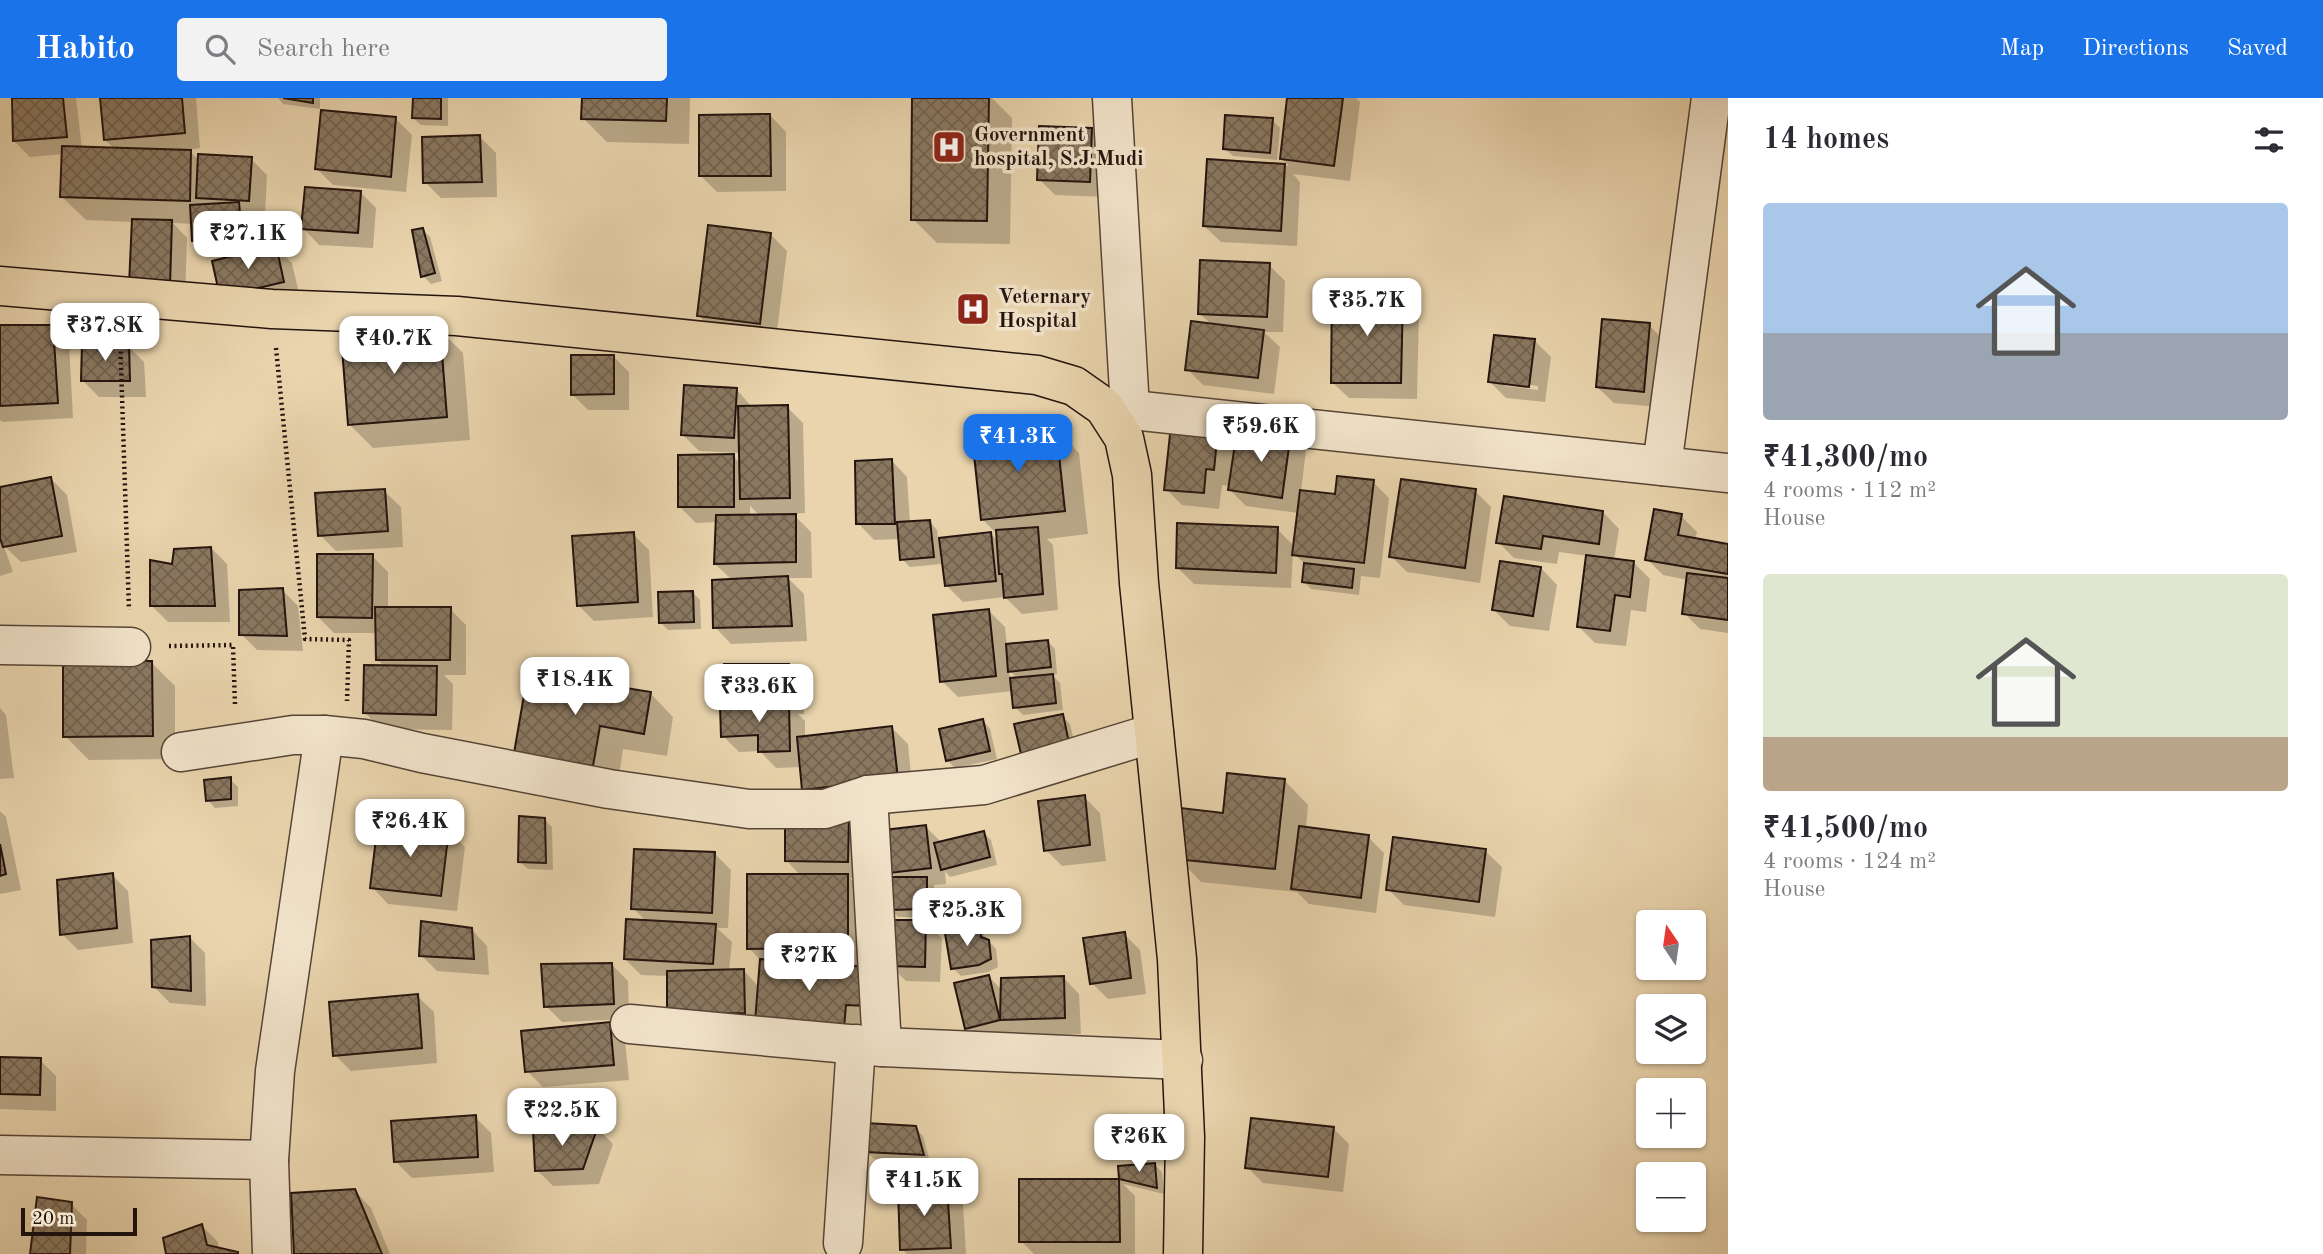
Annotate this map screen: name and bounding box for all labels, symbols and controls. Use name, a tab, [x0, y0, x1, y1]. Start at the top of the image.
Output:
search box	[177, 18, 667, 81]
icon: search	[201, 30, 239, 68]
text: Habito	[35, 33, 135, 66]
text: Search here	[257, 36, 390, 62]
text: Map	[2000, 37, 2044, 61]
text: Directions	[2082, 37, 2189, 61]
text: Saved	[2227, 37, 2288, 61]
icon: filters	[2250, 121, 2288, 159]
place label: Government hospital, S.J.Mudi	[974, 125, 1143, 170]
text: 14 homes	[1763, 125, 1889, 155]
hospital icon: Government hospital, S.J.Mudi	[930, 128, 968, 166]
pin: ₹27.1K	[191, 212, 305, 271]
text: ₹27.1K	[209, 222, 287, 245]
icon: home	[1963, 248, 2089, 374]
pin: ₹35.7K	[1310, 278, 1424, 338]
place label: Veternary Hospital	[998, 287, 1091, 332]
text: ₹35.7K	[1328, 289, 1406, 312]
hospital icon: Veternary Hospital	[954, 290, 992, 328]
pin: ₹37.8K	[48, 303, 162, 363]
text: ₹37.8K	[66, 314, 144, 337]
pin: ₹40.7K	[337, 316, 451, 376]
text: ₹40.7K	[355, 327, 433, 350]
pin: ₹59.6K	[1204, 404, 1318, 464]
pin: ₹41.3K	[961, 414, 1075, 474]
text: ₹59.6K	[1222, 415, 1300, 438]
text: ₹41.3K	[979, 425, 1057, 448]
text: ₹41,300/mo	[1763, 443, 1928, 473]
text: 4 rooms · 112 m²	[1763, 479, 1936, 502]
text: House	[1763, 507, 1825, 530]
icon: home	[1963, 619, 2089, 745]
pin: ₹18.4K	[518, 658, 632, 717]
pin: ₹33.6K	[702, 664, 816, 724]
text: ₹18.4K	[536, 668, 614, 691]
text: ₹33.6K	[720, 675, 798, 698]
pin: ₹26.4K	[353, 800, 467, 859]
text: ₹26.4K	[371, 810, 449, 833]
text: ₹41,500/mo	[1763, 814, 1928, 844]
text: 4 rooms · 124 m²	[1763, 850, 1936, 873]
text: House	[1763, 878, 1825, 901]
pin: ₹25.3K	[910, 888, 1024, 948]
text: ₹25.3K	[928, 899, 1006, 922]
north arrow	[1636, 910, 1706, 980]
map controls	[1636, 910, 1706, 1232]
pin: ₹27K	[768, 934, 850, 993]
text: ₹27K	[780, 944, 838, 967]
button: layers	[1636, 994, 1706, 1064]
button: +	[1636, 1078, 1706, 1148]
pin: ₹22.5K	[505, 1088, 619, 1148]
text: ₹22.5K	[523, 1099, 601, 1122]
pin: ₹26K	[1098, 1114, 1180, 1174]
text: ₹26K	[1110, 1125, 1168, 1148]
pin: ₹41.5K	[867, 1158, 981, 1218]
button: −	[1636, 1162, 1706, 1232]
text: ₹41.5K	[885, 1169, 963, 1192]
scale bar	[21, 1205, 136, 1237]
text: 20 m	[32, 1210, 74, 1229]

